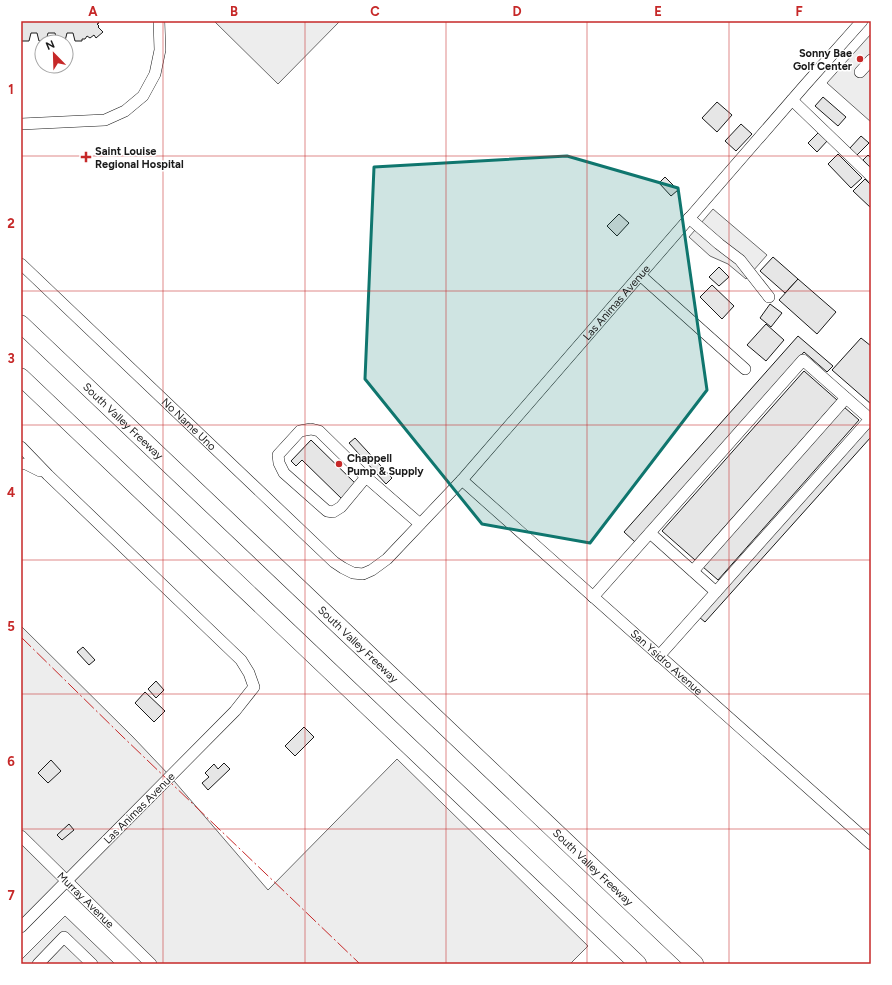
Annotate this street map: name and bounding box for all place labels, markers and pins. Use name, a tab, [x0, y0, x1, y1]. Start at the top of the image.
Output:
place label: Sonny Bae Golf Center	[793, 47, 853, 73]
marker: Sonny Bae Golf Center	[855, 54, 865, 64]
place label: Saint Louise Regional Hospital	[95, 145, 184, 171]
marker: Saint Louise Regional Hospital	[80, 151, 92, 163]
place label: Chappell Pump & Supply	[347, 452, 424, 478]
marker: Chappell Pump & Supply	[334, 459, 344, 469]

